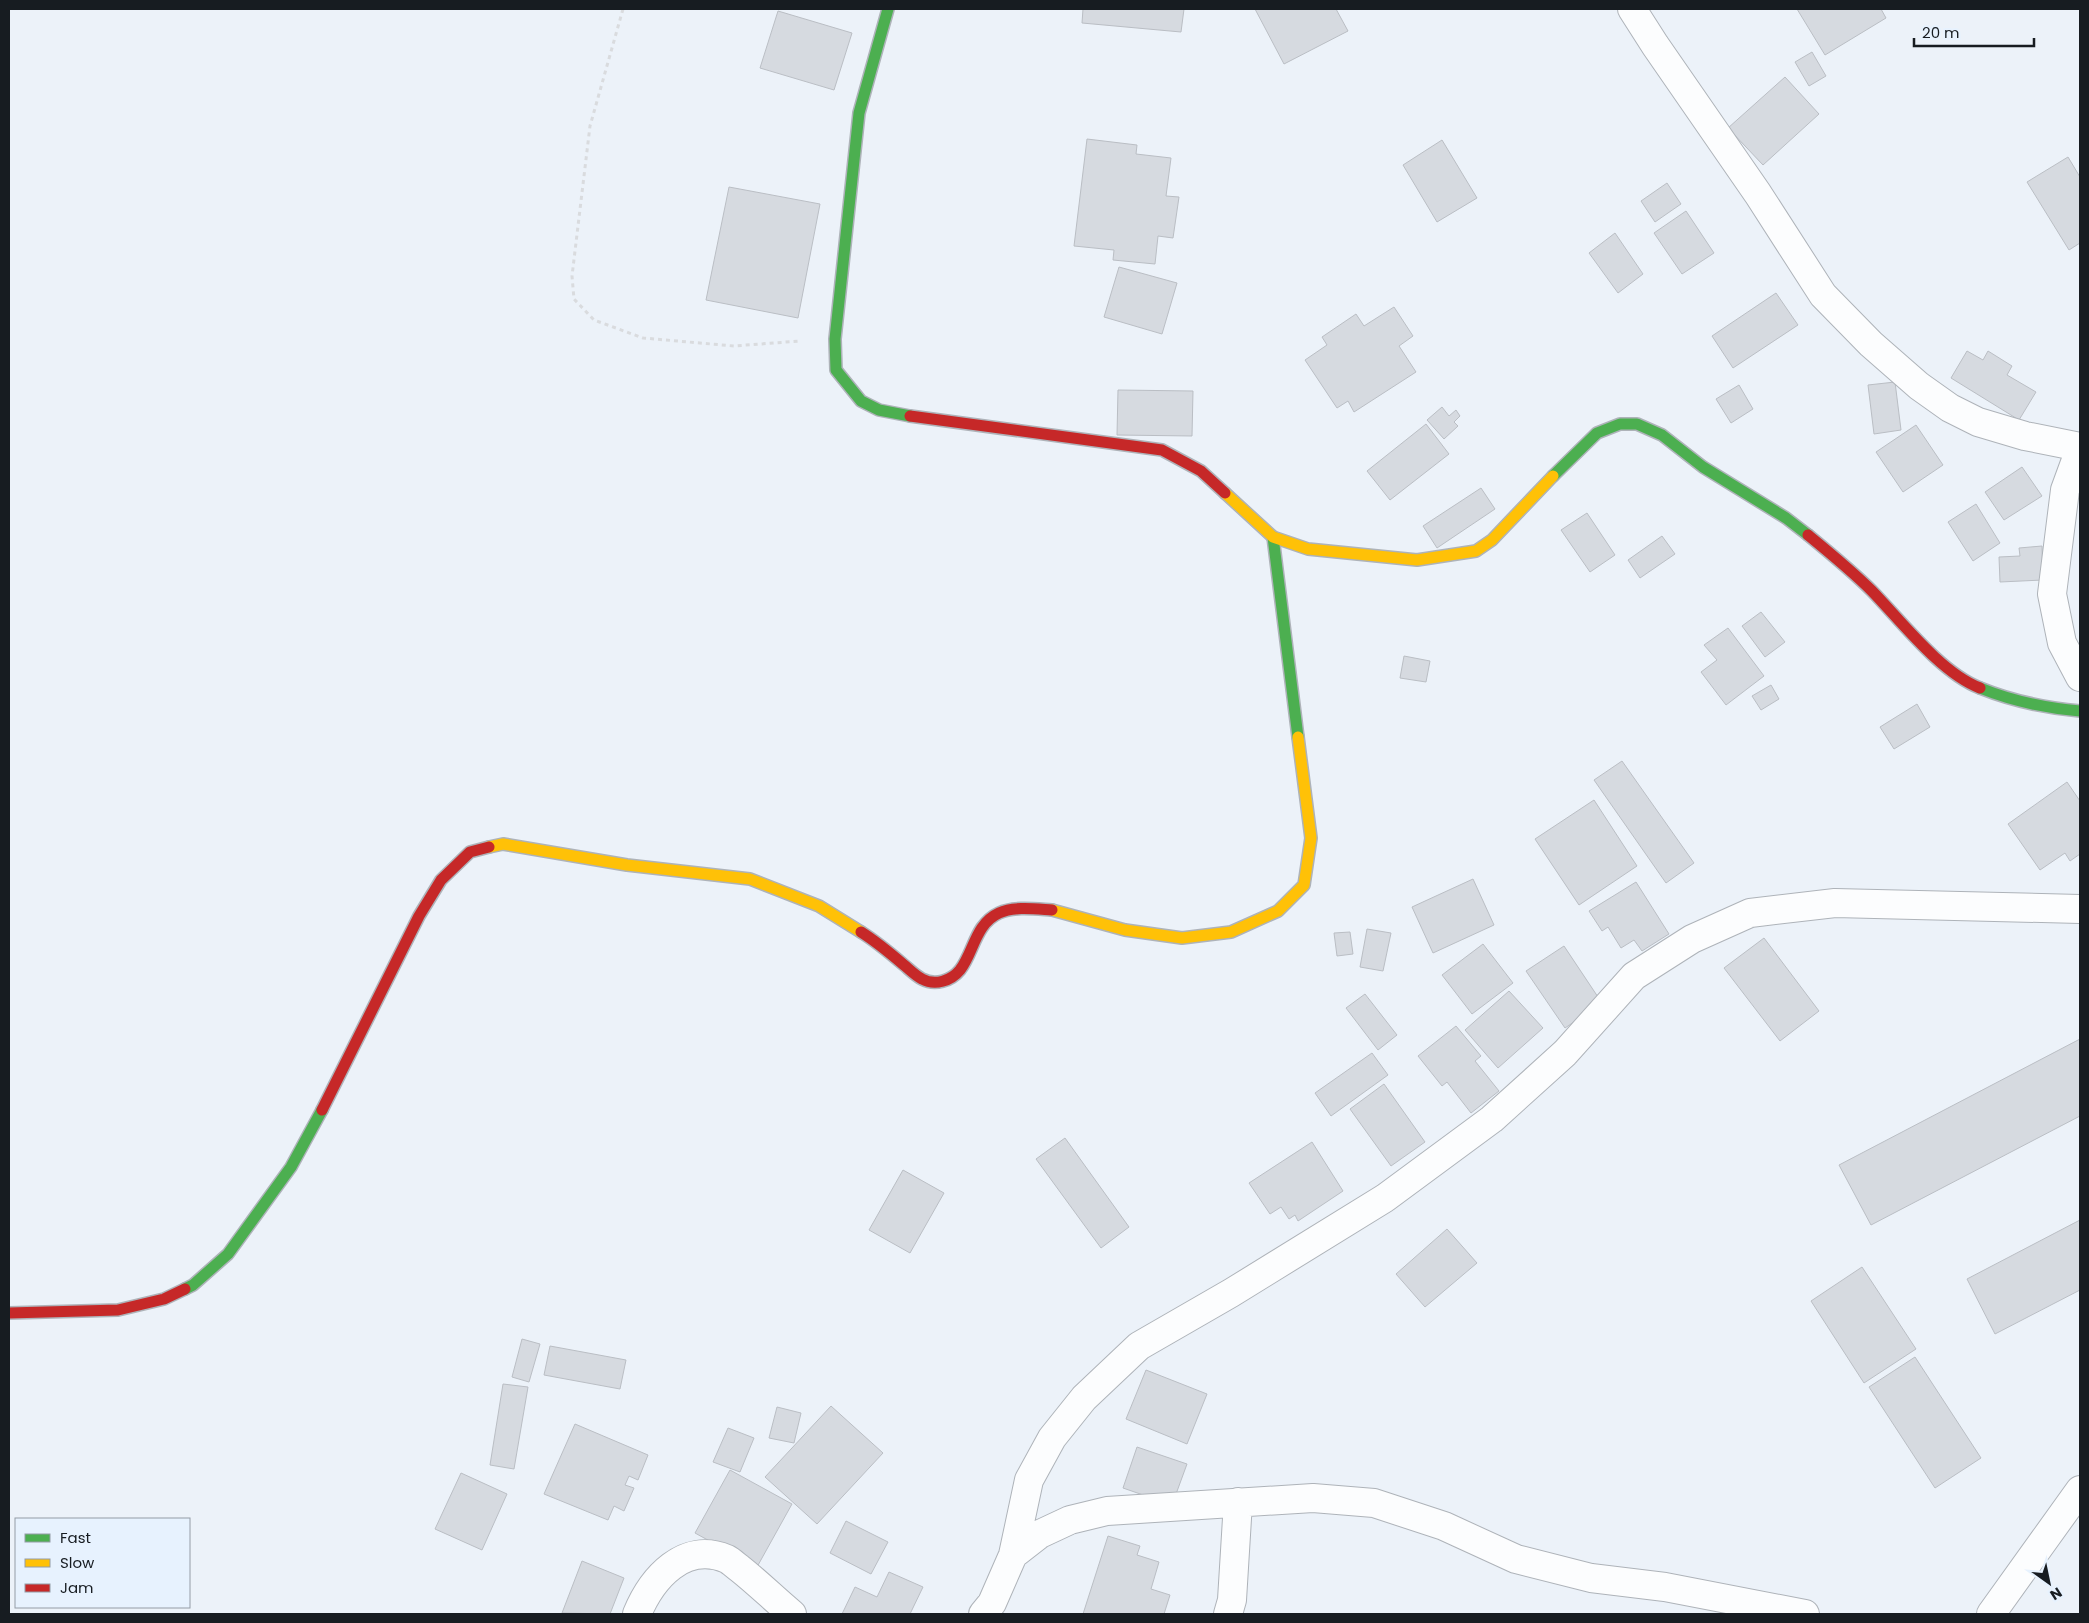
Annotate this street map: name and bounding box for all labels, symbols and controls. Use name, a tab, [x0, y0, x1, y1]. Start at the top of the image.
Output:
scale bar	[1914, 15, 2034, 47]
text: 20 m	[1922, 22, 1960, 43]
legend	[15, 1518, 190, 1608]
text: Fast	[60, 1527, 91, 1548]
text: Slow	[60, 1552, 95, 1573]
north arrow	[2024, 1558, 2074, 1608]
text: Jam	[60, 1577, 94, 1598]
text: N	[2046, 1583, 2066, 1605]

